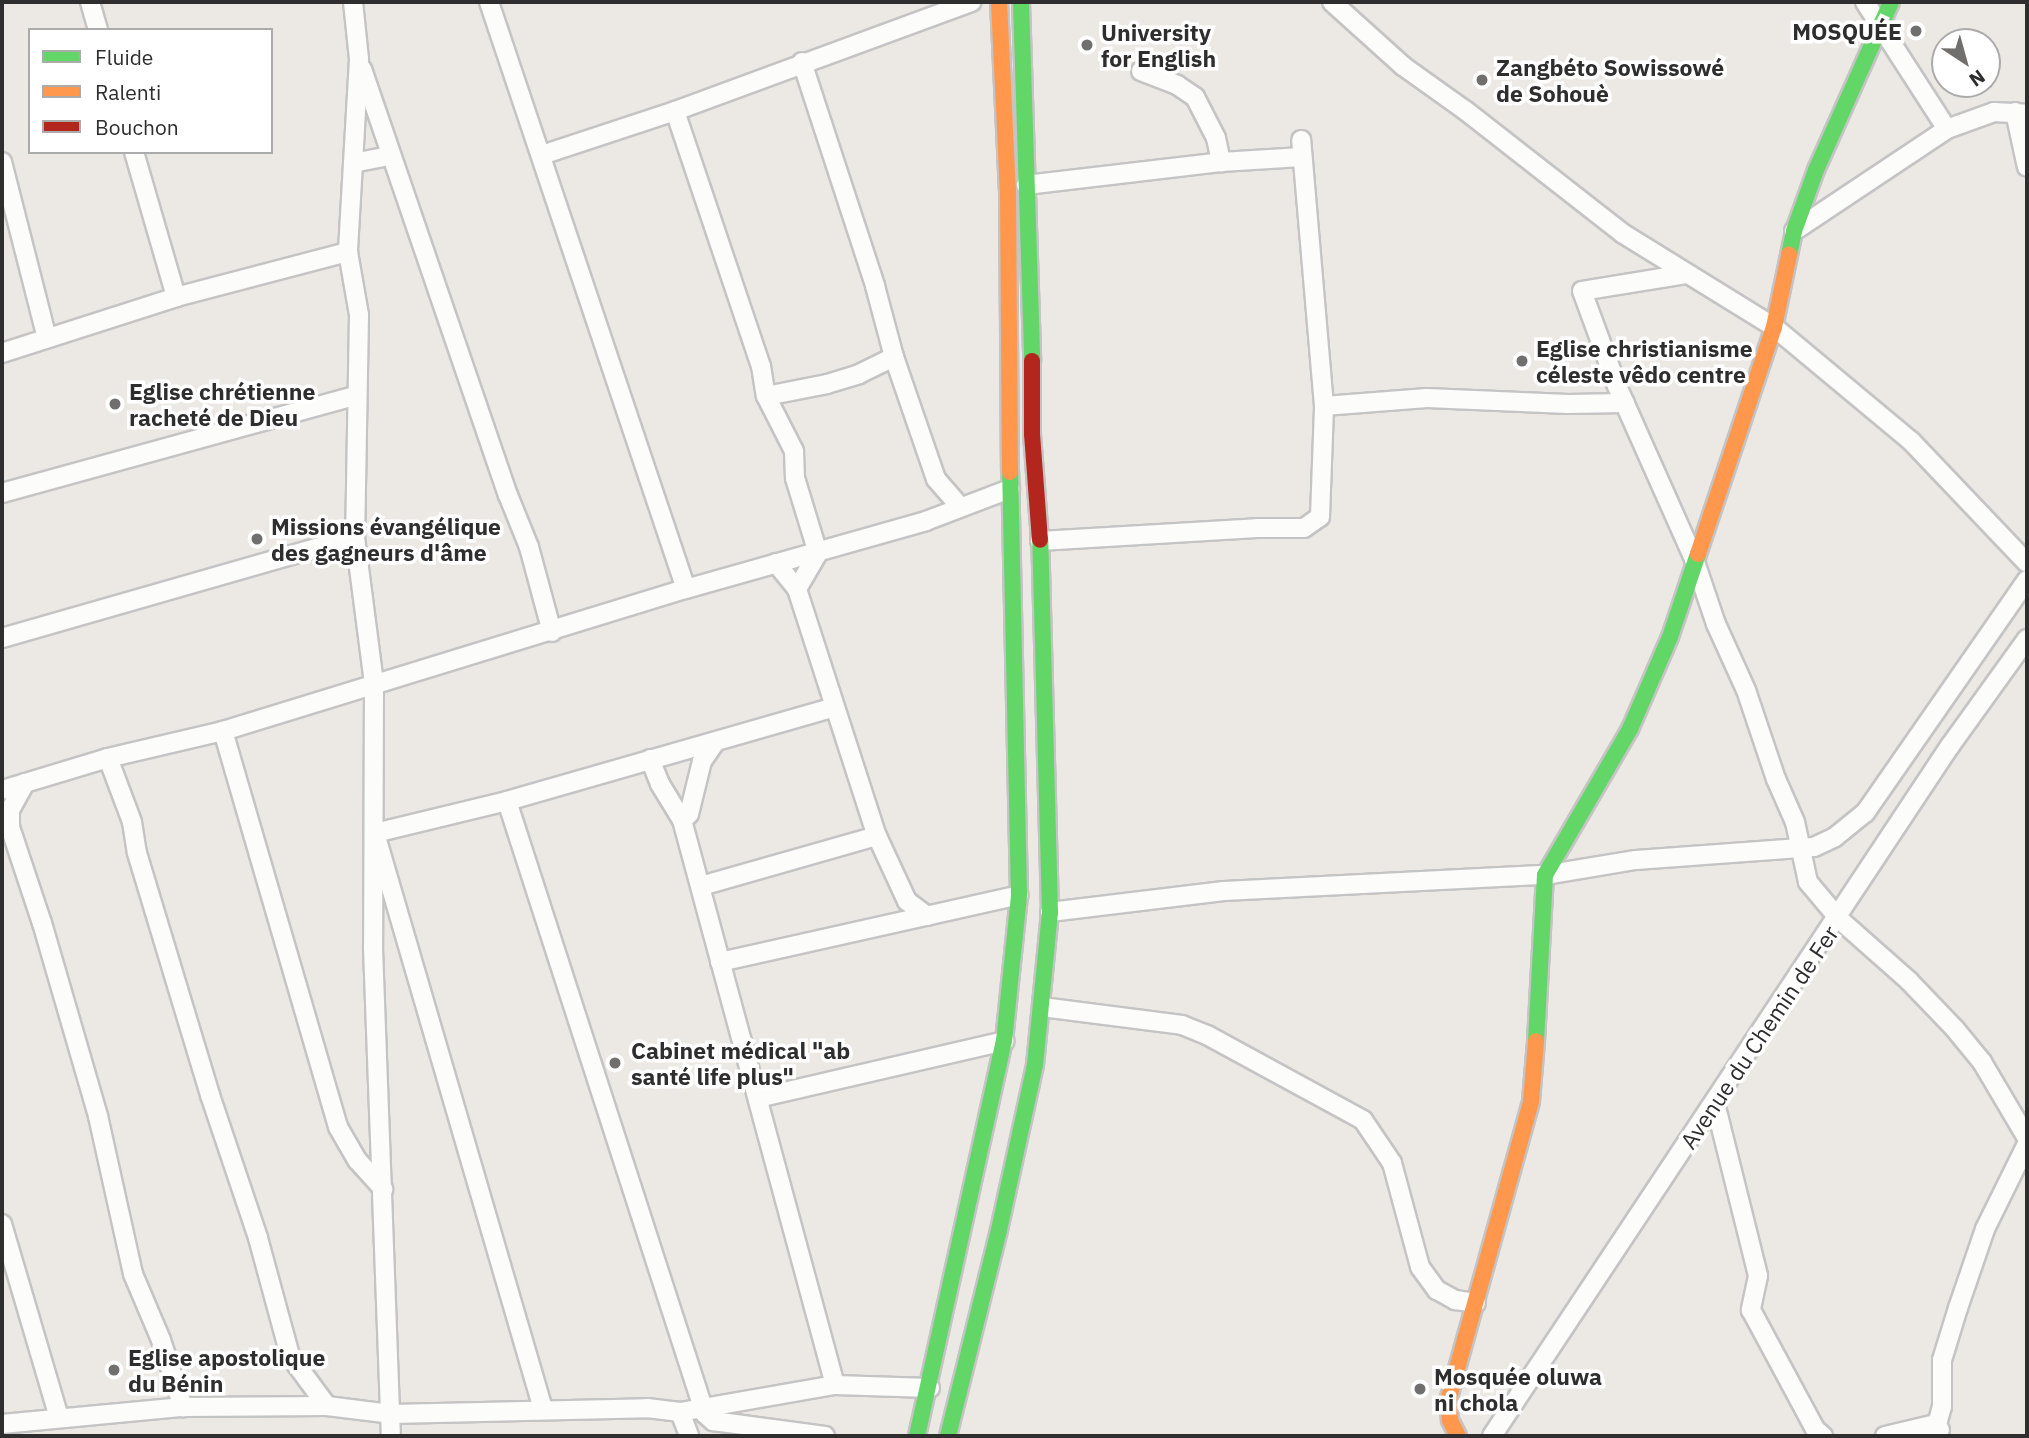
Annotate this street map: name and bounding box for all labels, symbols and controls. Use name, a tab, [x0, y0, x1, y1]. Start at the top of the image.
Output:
place label: MOSQUÉE	[1792, 17, 1902, 45]
place label: University for English	[1101, 18, 1216, 72]
marker: MOSQUÉE	[1908, 23, 1924, 39]
legend	[28, 28, 273, 154]
north arrow	[1931, 28, 2001, 98]
marker: University for English	[1079, 37, 1095, 53]
text: Fluide	[95, 43, 153, 71]
place label: Zangbéto Sowissowé de Sohouè	[1496, 53, 1724, 107]
text: N	[1965, 65, 1990, 92]
marker: Zangbéto Sowissowé de Sohouè	[1474, 72, 1490, 88]
text: Ralenti	[95, 78, 161, 106]
text: Bouchon	[95, 113, 179, 141]
place label: Eglise christianisme céleste vêdo centre	[1536, 334, 1753, 388]
marker: Eglise christianisme céleste vêdo centre	[1514, 353, 1530, 369]
place label: Eglise chrétienne racheté de Dieu	[129, 377, 315, 431]
marker: Eglise chrétienne racheté de Dieu	[107, 396, 123, 412]
place label: Missions évangélique des gagneurs d'âme	[271, 512, 501, 566]
marker: Missions évangélique des gagneurs d'âme	[249, 531, 265, 547]
street label: Avenue du Chemin de Fer	[1674, 920, 1844, 1154]
place label: Cabinet médical "ab santé life plus"	[631, 1036, 850, 1090]
marker: Cabinet médical "ab santé life plus"	[605, 1053, 625, 1073]
place label: Eglise apostolique du Bénin	[128, 1343, 325, 1397]
marker: Eglise apostolique du Bénin	[106, 1362, 122, 1378]
place label: Mosquée oluwa ni chola	[1434, 1362, 1602, 1416]
marker: Mosquée oluwa ni chola	[1412, 1381, 1428, 1397]

